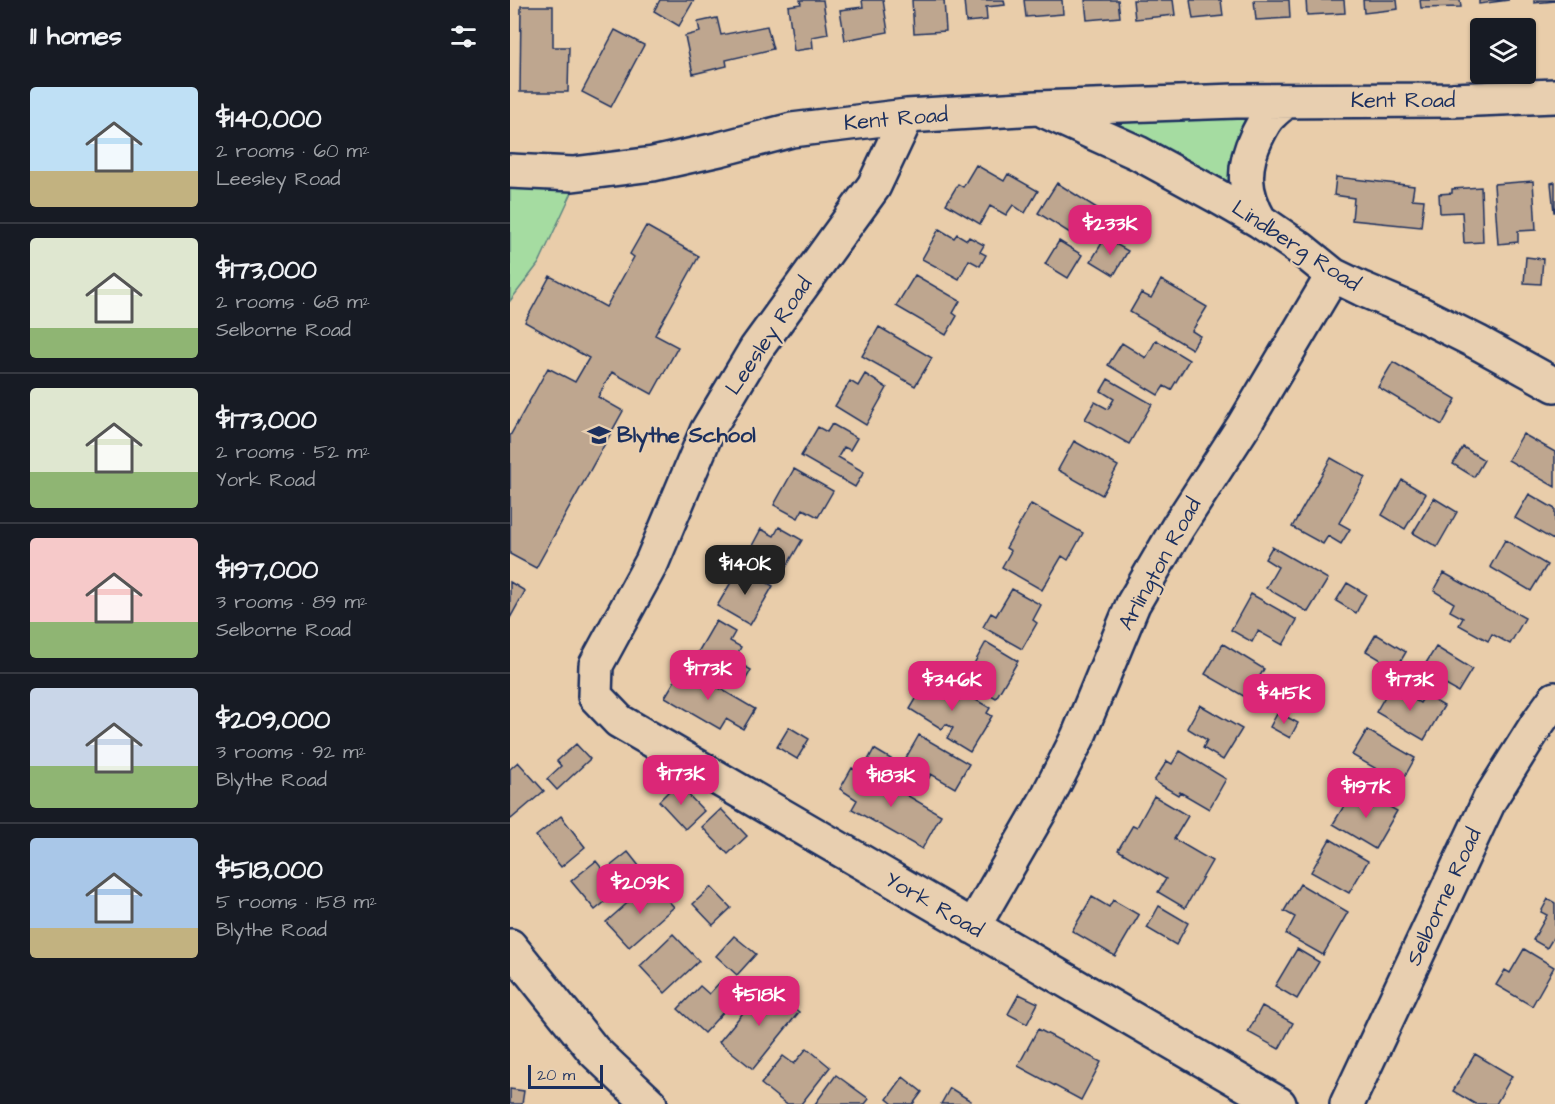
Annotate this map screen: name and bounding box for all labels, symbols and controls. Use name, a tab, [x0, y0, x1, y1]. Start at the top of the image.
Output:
text: 11 homes	[30, 18, 122, 54]
map controls	[1470, 18, 1536, 84]
button: layers	[1470, 18, 1536, 84]
icon: filters	[447, 20, 480, 53]
street label: Kent Road	[1351, 85, 1455, 116]
street label: Kent Road	[843, 99, 949, 139]
text: $140,000	[216, 101, 322, 137]
icon: home	[78, 111, 150, 183]
text: 2 rooms · 60 m²	[216, 137, 370, 165]
text: Leesley Road	[216, 165, 340, 193]
street label: Lindberg Road	[1225, 193, 1366, 300]
pin: $233K	[1068, 205, 1152, 256]
text: $233K	[1082, 210, 1138, 238]
text: $173,000	[216, 252, 317, 288]
icon: home	[78, 262, 150, 334]
street label: Leesley Road	[718, 271, 821, 402]
text: 2 rooms · 68 m²	[216, 288, 370, 316]
text: Selborne Road	[216, 316, 351, 344]
text: $173,000	[216, 402, 317, 438]
icon: home	[78, 412, 150, 484]
place label: Blythe School	[617, 420, 756, 453]
school or university icon: Blythe School	[586, 422, 612, 448]
text: 2 rooms · 52 m²	[216, 438, 370, 466]
text: York Road	[216, 466, 315, 494]
street label: Arlington Road	[1111, 492, 1210, 636]
pin: $140K	[703, 545, 787, 596]
text: $140K	[719, 550, 771, 578]
text: $197,000	[216, 552, 318, 588]
icon: home	[78, 562, 150, 634]
text: 3 rooms · 89 m²	[216, 588, 368, 616]
text: Selborne Road	[216, 616, 351, 644]
pin: $173K	[666, 650, 750, 701]
text: $173K	[684, 655, 732, 683]
pin: $346K	[910, 661, 994, 712]
pin: $173K	[1368, 661, 1452, 712]
text: $346K	[922, 666, 982, 694]
text: $173K	[1386, 666, 1434, 694]
pin: $415K	[1242, 674, 1326, 725]
text: $415K	[1257, 679, 1311, 707]
text: $209,000	[216, 702, 330, 738]
icon: home	[78, 712, 150, 784]
text: 3 rooms · 92 m²	[216, 738, 366, 766]
pin: $173K	[639, 755, 723, 806]
pin: $183K	[849, 757, 933, 808]
text: $173K	[657, 760, 705, 788]
text: $183K	[867, 762, 915, 790]
text: Blythe Road	[216, 766, 327, 794]
pin: $197K	[1324, 768, 1408, 819]
text: $197K	[1341, 773, 1391, 801]
street label: Selborne Road	[1399, 823, 1489, 971]
text: $518,000	[216, 852, 323, 888]
icon: home	[78, 862, 150, 934]
pin: $209K	[598, 864, 682, 915]
street label: York Road	[879, 864, 989, 946]
text: $209K	[611, 869, 669, 897]
text: 5 rooms · 158 m²	[216, 888, 377, 916]
text: Blythe Road	[216, 916, 327, 944]
pin: $518K	[717, 976, 801, 1027]
text: $518K	[733, 981, 785, 1009]
scale bar	[528, 1062, 603, 1090]
text: 20 m	[537, 1064, 575, 1086]

